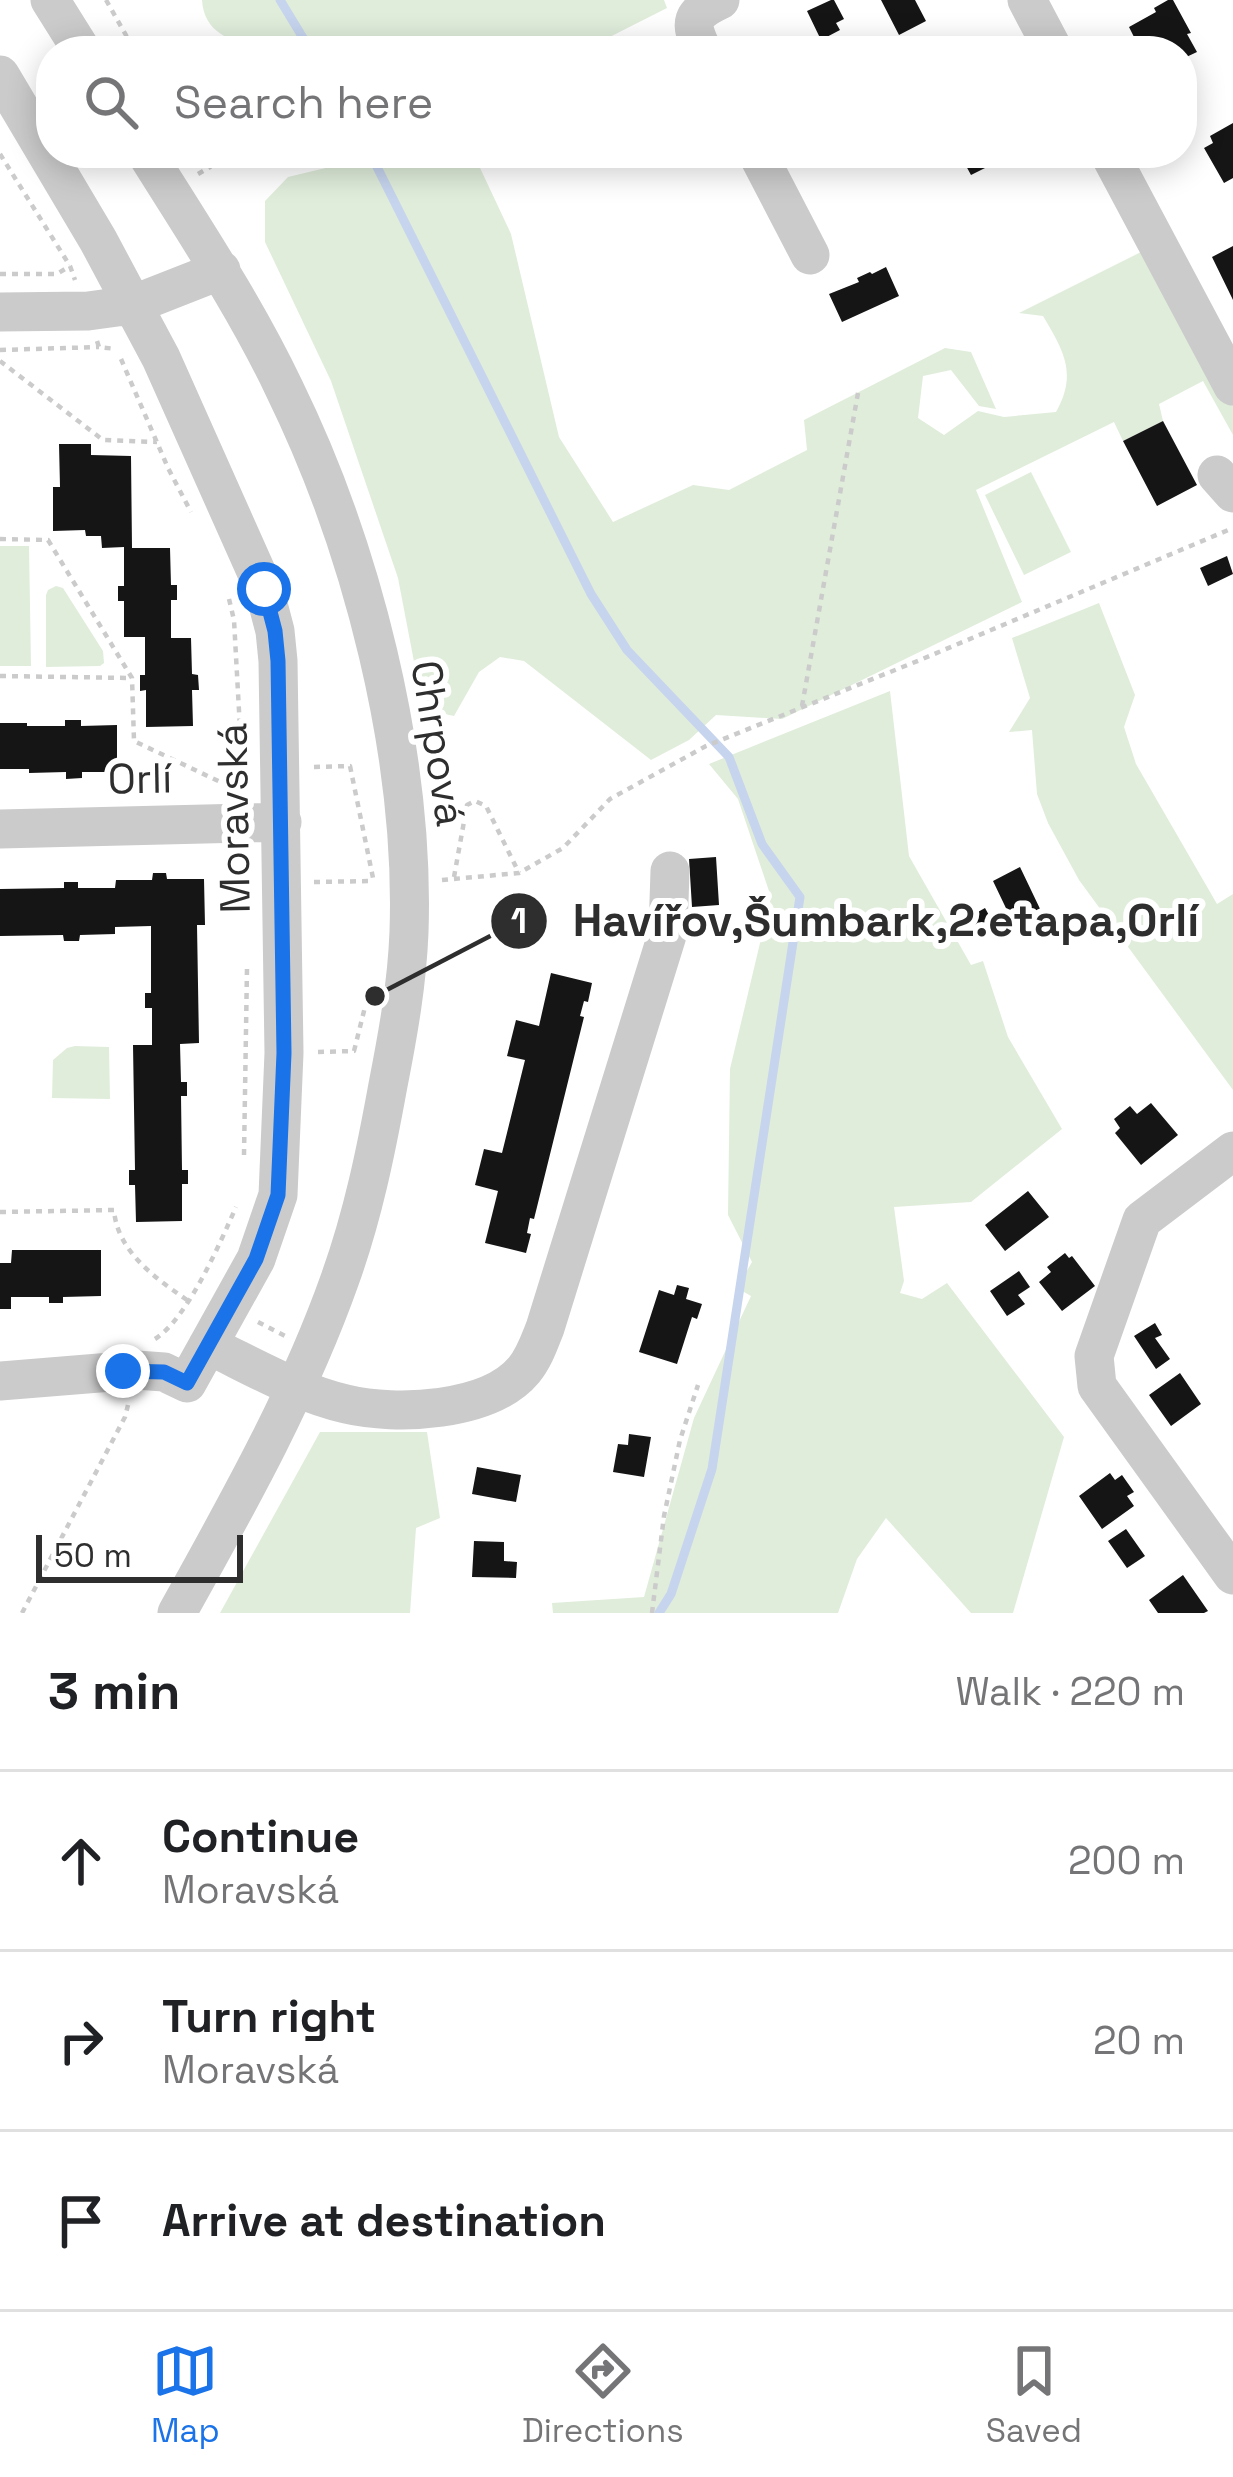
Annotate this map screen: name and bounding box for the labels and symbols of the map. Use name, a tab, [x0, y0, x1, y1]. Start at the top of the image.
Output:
route start	[237, 562, 291, 616]
street label: Chrpová	[399, 657, 478, 830]
street label: Moravská	[205, 722, 262, 914]
street label: Orlí	[107, 751, 173, 806]
callout: Havířov,Šumbark,2.etapa,Orlí	[489, 880, 1223, 961]
text: Havířov,Šumbark,2.etapa,Orlí	[573, 892, 1200, 949]
text: 1	[511, 898, 527, 944]
route end	[96, 1344, 150, 1398]
scale bar	[36, 1529, 243, 1582]

